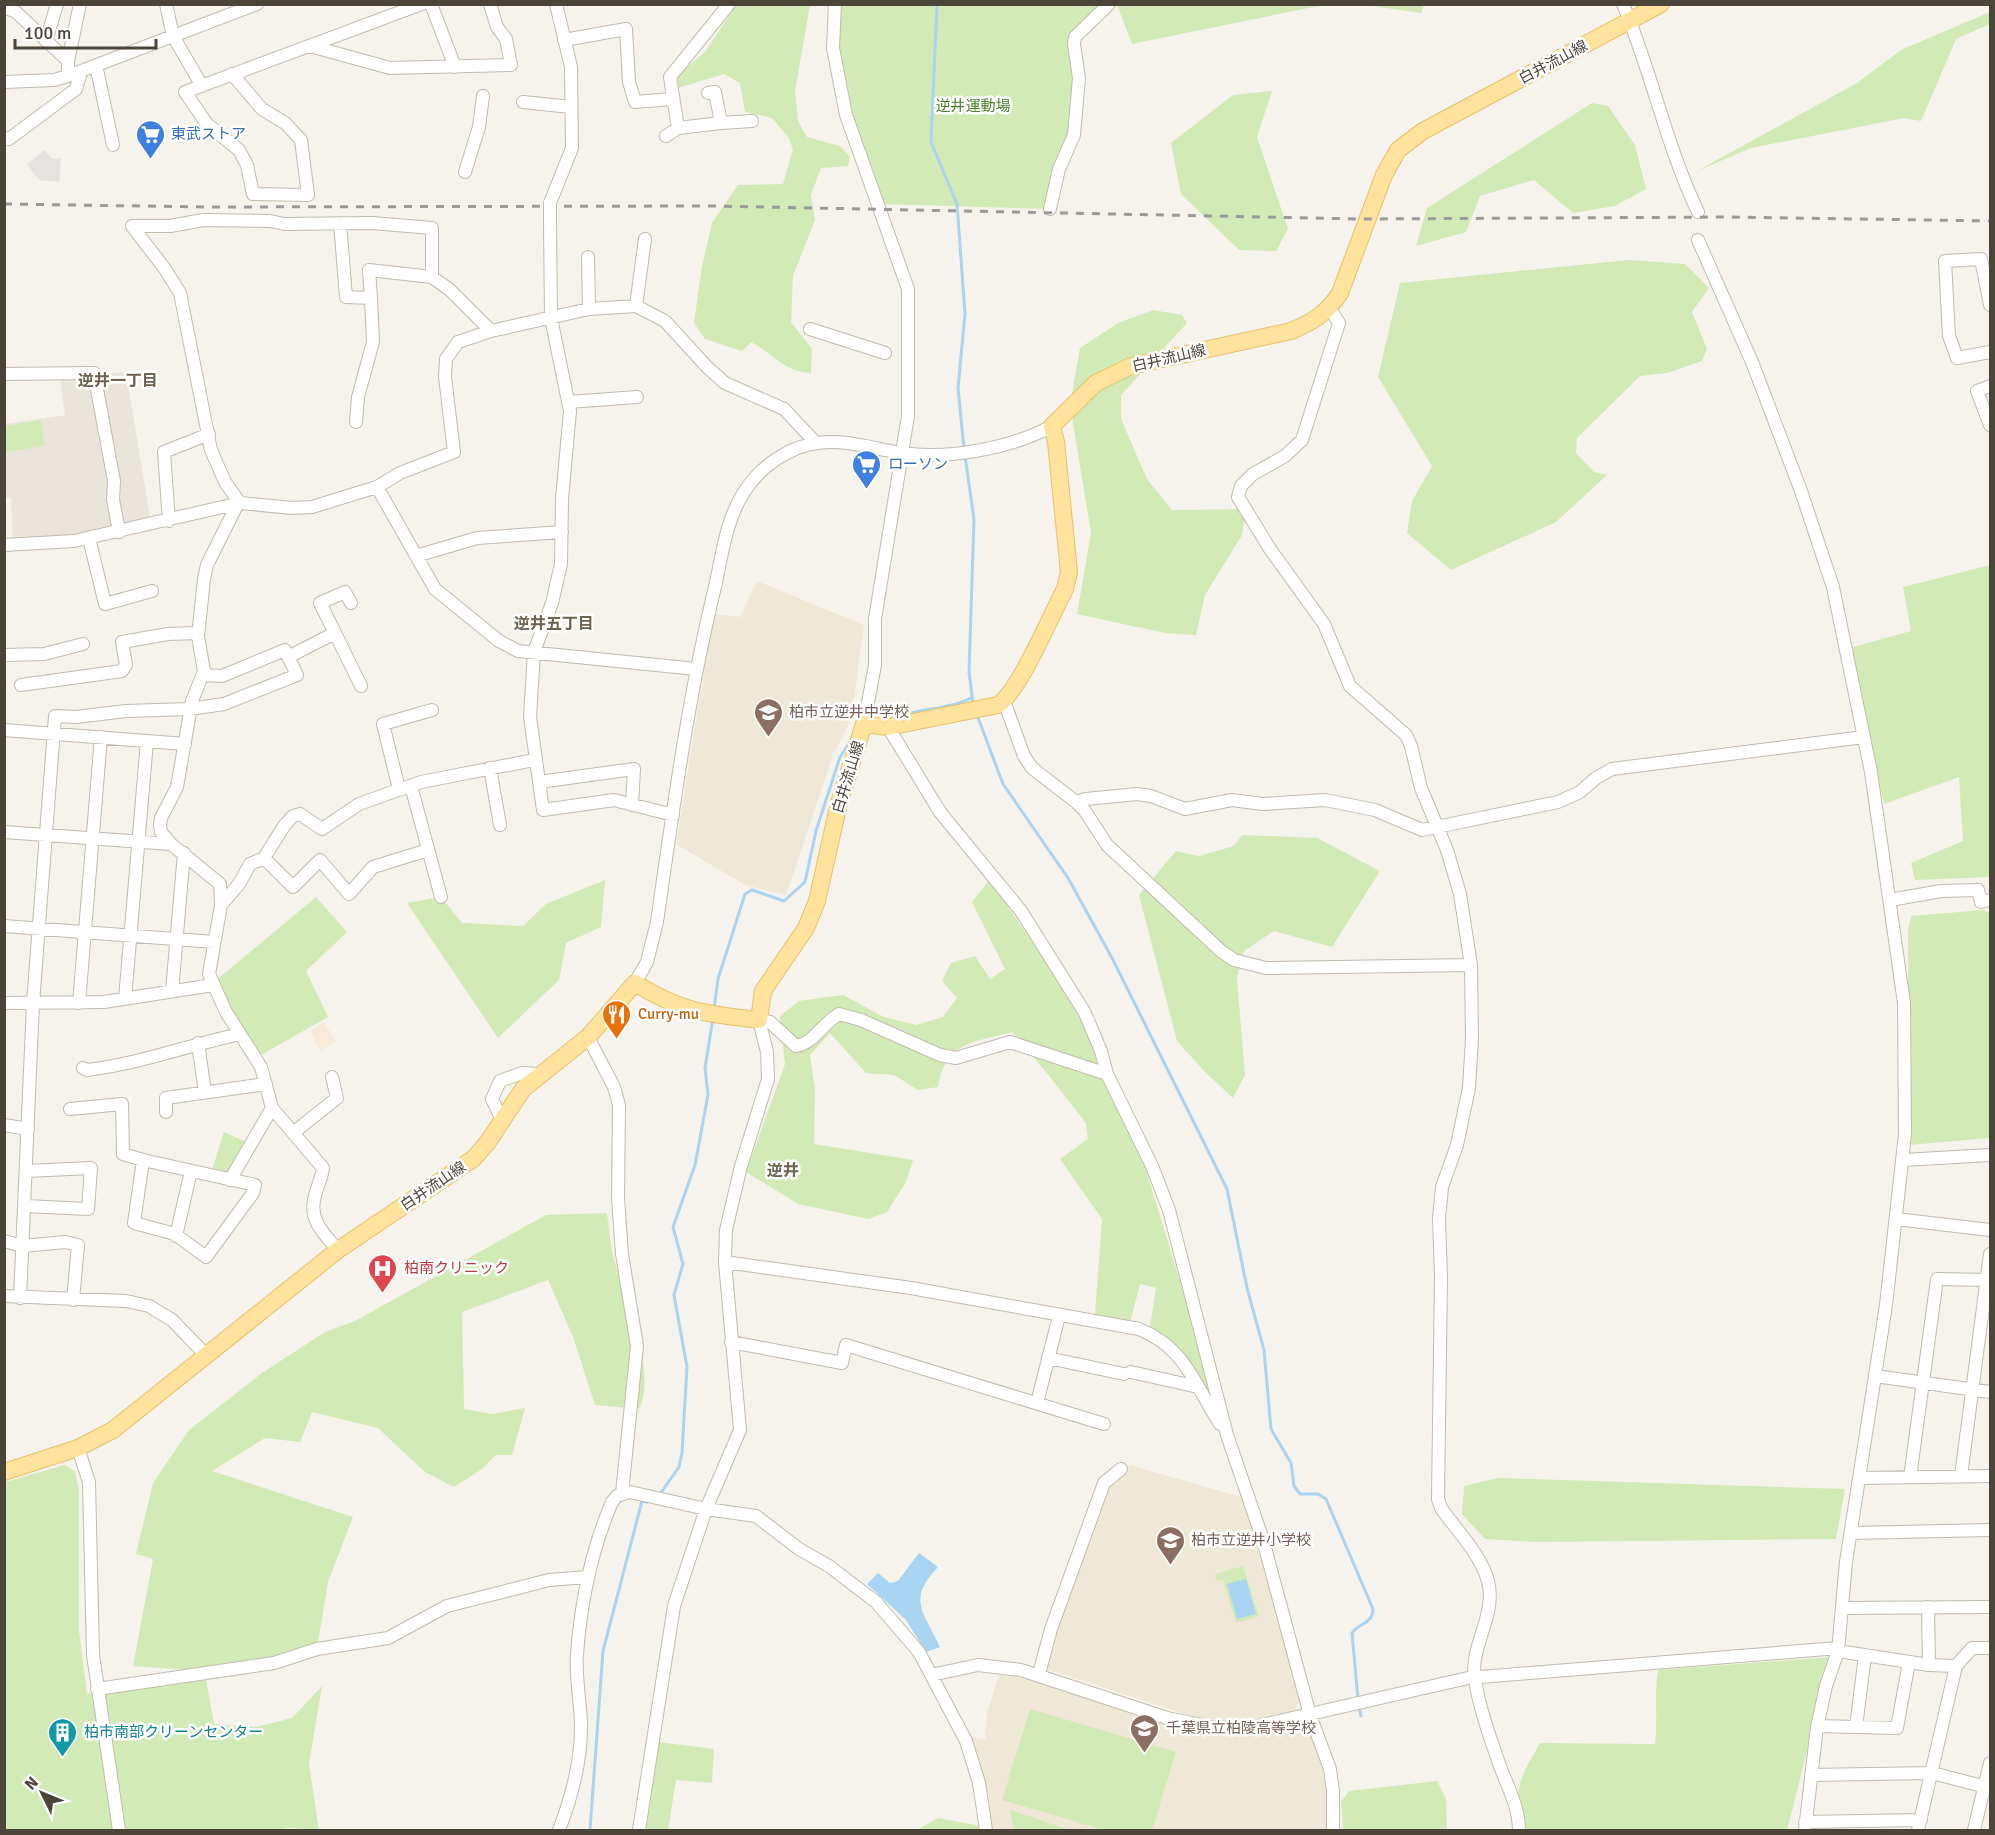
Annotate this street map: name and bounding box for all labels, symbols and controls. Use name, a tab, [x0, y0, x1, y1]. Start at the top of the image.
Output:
scale bar	[15, 12, 156, 50]
text: 100 m	[24, 22, 71, 44]
street label: 白井流山線	[1516, 36, 1590, 88]
park label: 逆井運動場	[935, 97, 1011, 115]
supermarket icon: 東武ストア	[134, 118, 166, 160]
place label: 東武ストア	[171, 125, 246, 143]
street label: 白井流山線	[1130, 341, 1208, 375]
district label: 逆井一丁目	[78, 371, 158, 391]
supermarket icon: ローソン	[851, 448, 883, 490]
place label: ローソン	[888, 455, 948, 473]
district label: 逆井五丁目	[514, 614, 594, 634]
school or university icon: 柏市立逆井中学校	[752, 696, 784, 738]
place label: 柏市立逆井中学校	[789, 703, 909, 721]
street label: 白井流山線	[828, 738, 868, 816]
restaurant icon: Curry-mu	[601, 998, 633, 1040]
place label: Curry-mu	[638, 1005, 699, 1023]
street label: 白井流山線	[397, 1158, 469, 1214]
district label: 逆井	[767, 1161, 799, 1181]
hospital icon: 柏南クリニック	[367, 1252, 399, 1294]
place label: 柏南クリニック	[404, 1259, 509, 1277]
school or university icon: 柏市立逆井小学校	[1154, 1524, 1186, 1566]
place label: 柏市立逆井小学校	[1191, 1531, 1311, 1549]
school or university icon: 千葉県立柏陵高等学校	[1129, 1712, 1161, 1754]
building icon: 柏市南部クリーンセンター	[47, 1716, 79, 1758]
place label: 千葉県立柏陵高等学校	[1166, 1719, 1316, 1737]
place label: 柏市南部クリーンセンター	[84, 1723, 263, 1741]
north arrow	[12, 1763, 72, 1823]
text: N	[21, 1773, 43, 1794]

